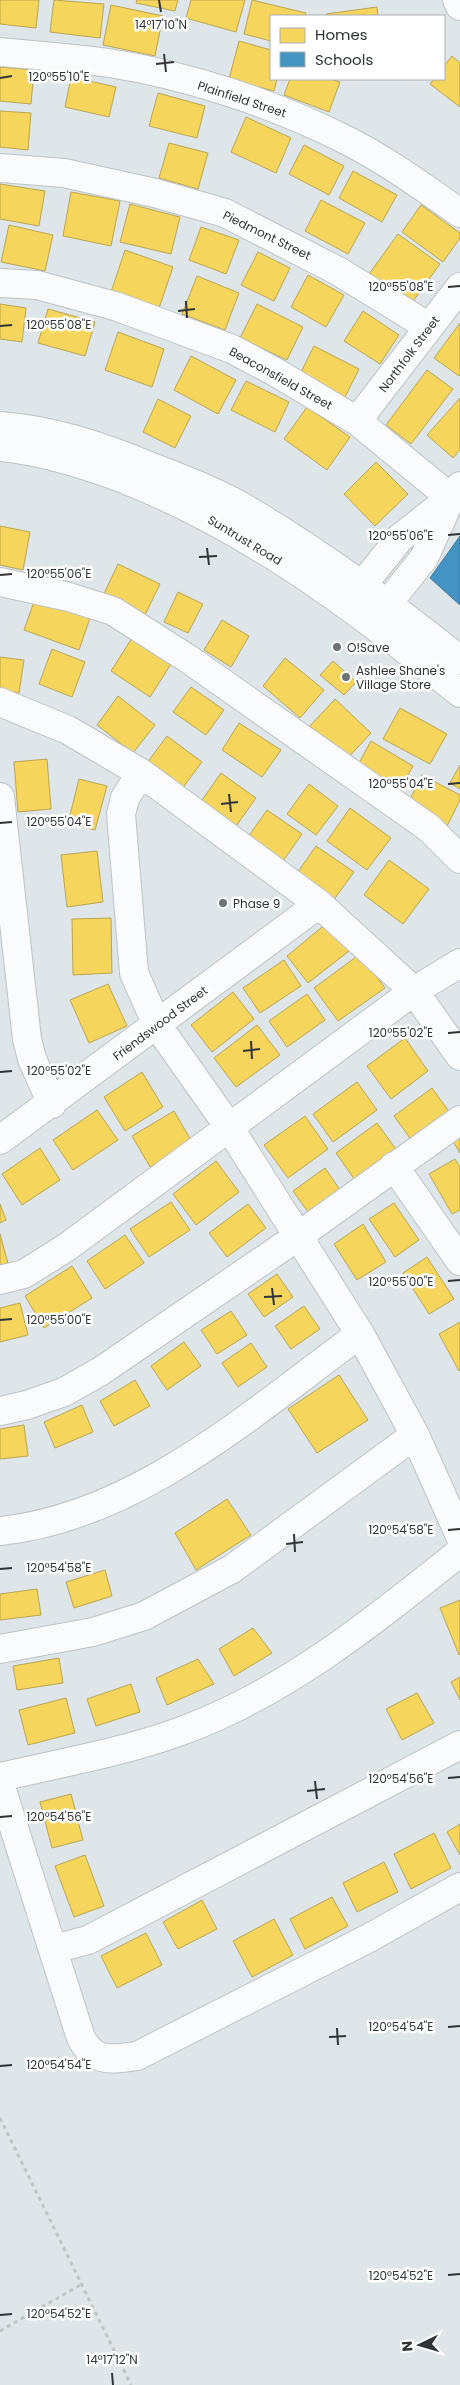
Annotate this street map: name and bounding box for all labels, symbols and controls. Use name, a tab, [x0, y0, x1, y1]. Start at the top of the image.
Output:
legend	[270, 15, 445, 80]
text: 14°17'10"N	[135, 16, 187, 33]
text: Homes	[315, 24, 368, 45]
text: Schools	[315, 49, 373, 70]
text: 120°55'10"E	[28, 68, 90, 85]
street label: Plainfield Street	[195, 77, 289, 121]
street label: Piedmont Street	[220, 206, 314, 264]
text: 120°55'08"E	[369, 278, 433, 295]
street label: Northfolk Street	[375, 312, 443, 396]
text: 120°55'08"E	[27, 316, 91, 333]
street label: Beaconsfield Street	[226, 343, 336, 413]
street label: Suntrust Road	[205, 511, 285, 569]
text: 120°55'06"E	[369, 527, 434, 544]
text: 120°55'06"E	[27, 565, 92, 582]
place label: O!Save	[347, 639, 389, 656]
marker: O!Save	[331, 641, 343, 653]
place label: Ashlee Shane's Village Store	[356, 662, 445, 693]
marker: Ashlee Shane's Village Store	[340, 671, 352, 683]
text: 120°55'04"E	[369, 775, 433, 792]
text: 120°55'04"E	[27, 813, 91, 830]
place label: Phase 9	[233, 895, 280, 912]
marker: Phase 9	[217, 897, 229, 909]
street label: Friendswood Street	[109, 982, 211, 1064]
text: 120°55'02"E	[369, 1024, 433, 1041]
text: 120°55'02"E	[27, 1062, 91, 1079]
text: 120°55'00"E	[369, 1273, 433, 1290]
text: 120°55'00"E	[27, 1311, 91, 1328]
text: 120°54'58"E	[369, 1521, 433, 1538]
text: 120°54'58"E	[27, 1559, 91, 1576]
text: 120°54'56"E	[368, 1770, 434, 1787]
text: 120°54'56"E	[26, 1808, 92, 1825]
text: 120°54'54"E	[369, 2018, 433, 2035]
text: 120°54'54"E	[27, 2056, 91, 2073]
text: 120°54'52"E	[369, 2267, 433, 2284]
text: 120°54'52"E	[27, 2305, 91, 2322]
north arrow	[395, 2320, 445, 2370]
text: N	[397, 2340, 417, 2352]
text: 14°17'12"N	[86, 2351, 138, 2368]

